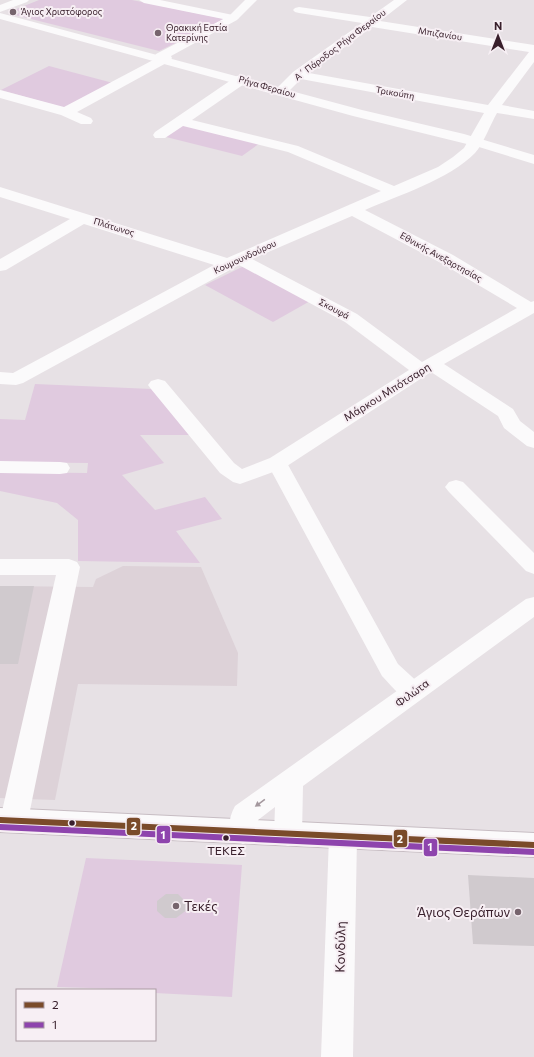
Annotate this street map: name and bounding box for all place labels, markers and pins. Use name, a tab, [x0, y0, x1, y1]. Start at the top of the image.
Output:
place label: Άγιος Χριστόφορος	[20, 6, 103, 17]
marker: Άγιος Χριστόφορος	[8, 7, 18, 17]
place label: Θρακική Εστία Κατερίνης	[166, 22, 228, 43]
marker: Θρακική Εστία Κατερίνης	[153, 28, 163, 38]
unlabelled marker	[67, 818, 77, 828]
marker: ΤΕΚΕΣ	[221, 833, 231, 843]
place label: ΤΕΚΕΣ	[207, 843, 245, 857]
place label: Τεκές	[184, 898, 218, 914]
marker: Τεκές	[171, 901, 181, 911]
place label: Άγιος Θεράπων	[416, 904, 510, 920]
marker: Άγιος Θεράπων	[513, 907, 523, 917]

